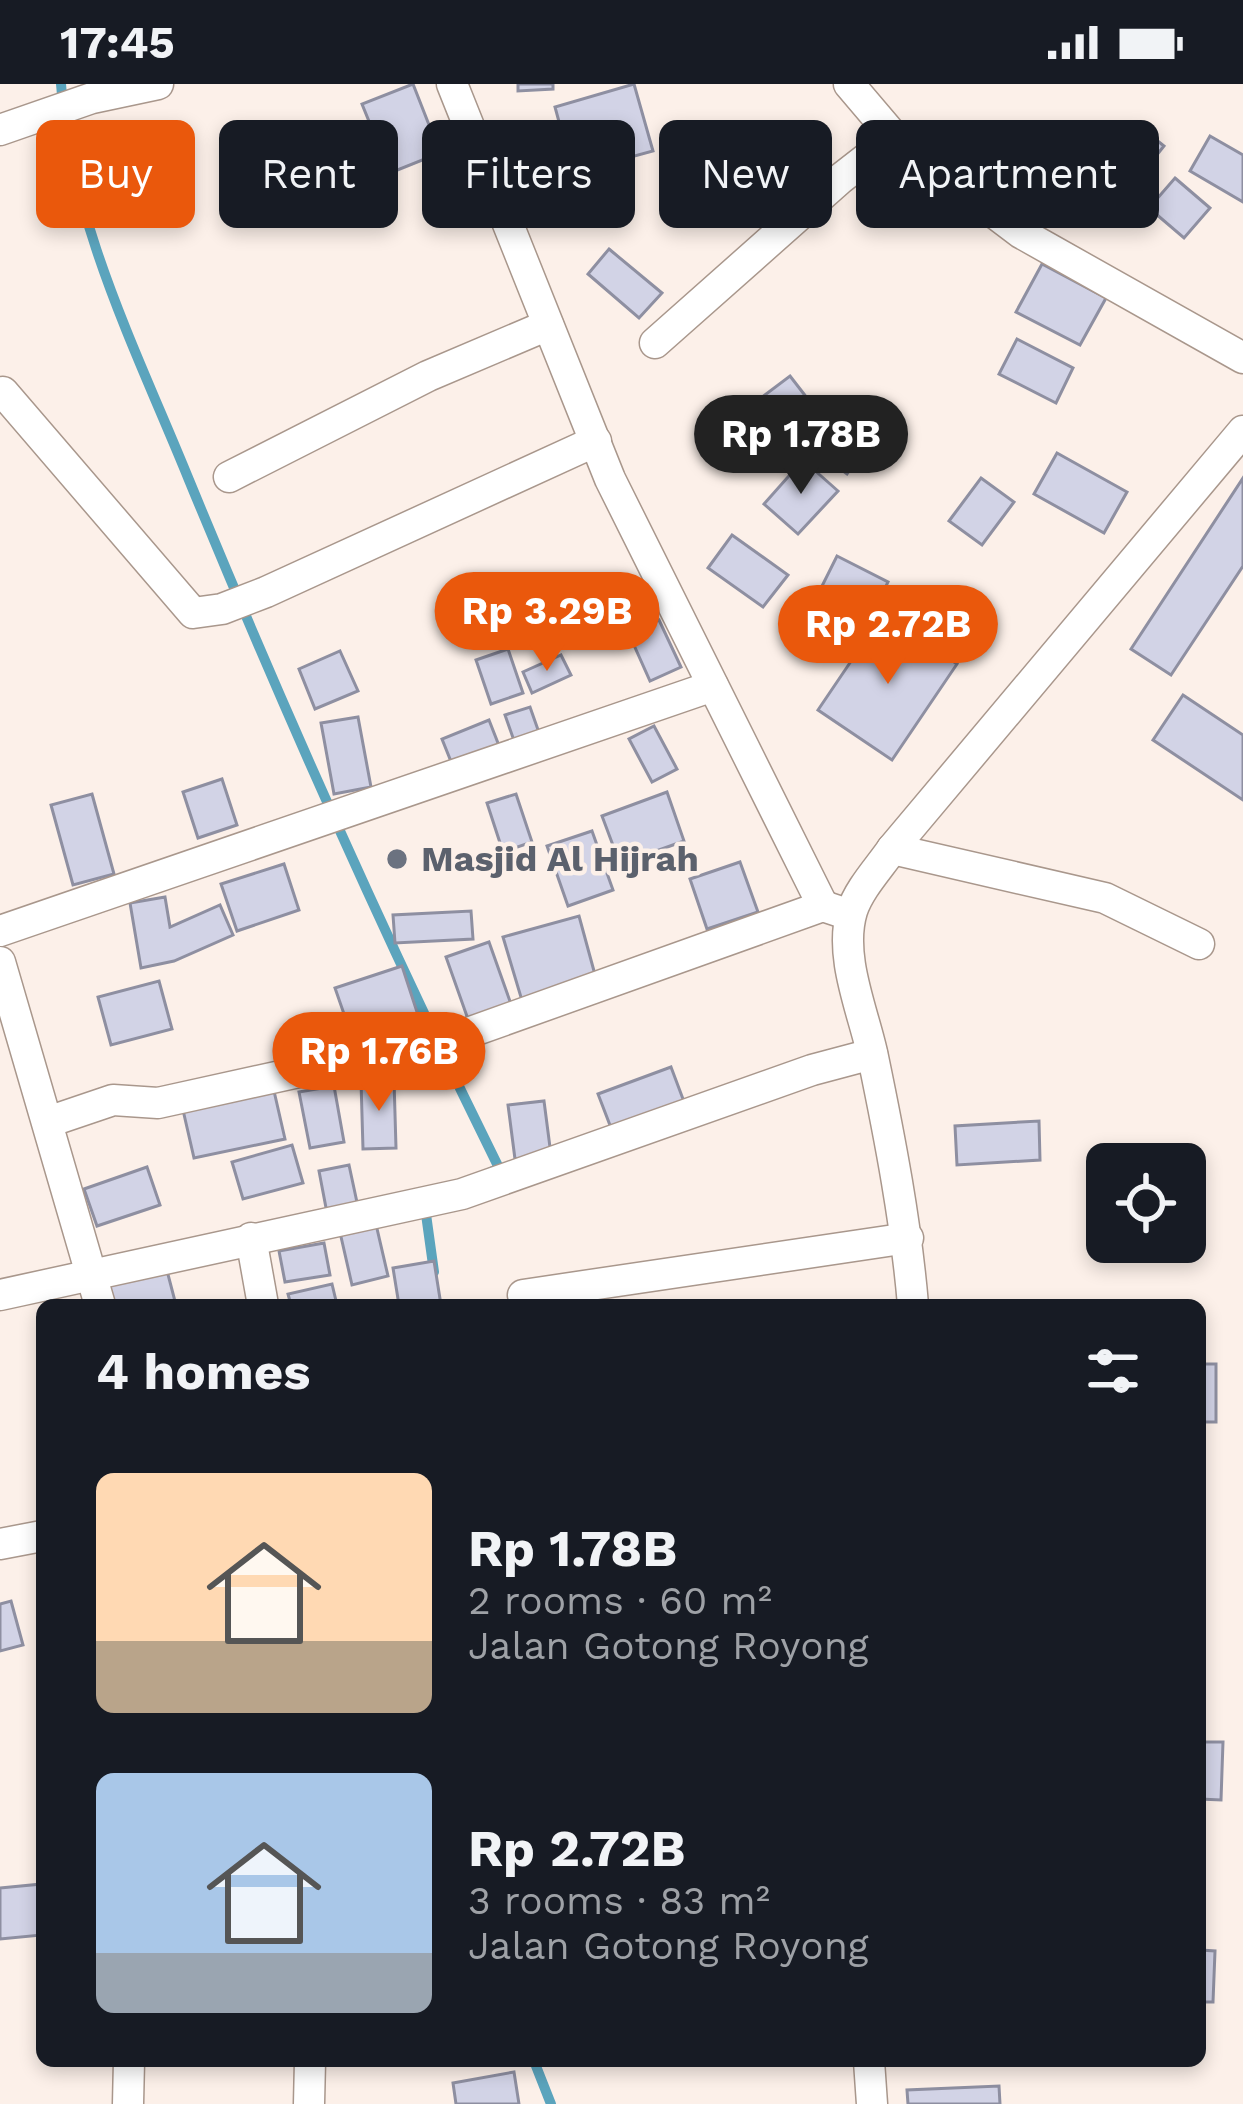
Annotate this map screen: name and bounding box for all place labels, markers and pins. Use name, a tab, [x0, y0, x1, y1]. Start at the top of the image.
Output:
pin: Rp 1.78B	[677, 395, 925, 497]
pin: Rp 3.29B	[423, 572, 671, 674]
pin: Rp 2.72B	[764, 585, 1012, 687]
place label: Masjid Al Hijrah	[421, 838, 699, 880]
marker: Masjid Al Hijrah	[384, 846, 410, 872]
pin: Rp 1.76B	[255, 1012, 503, 1114]

